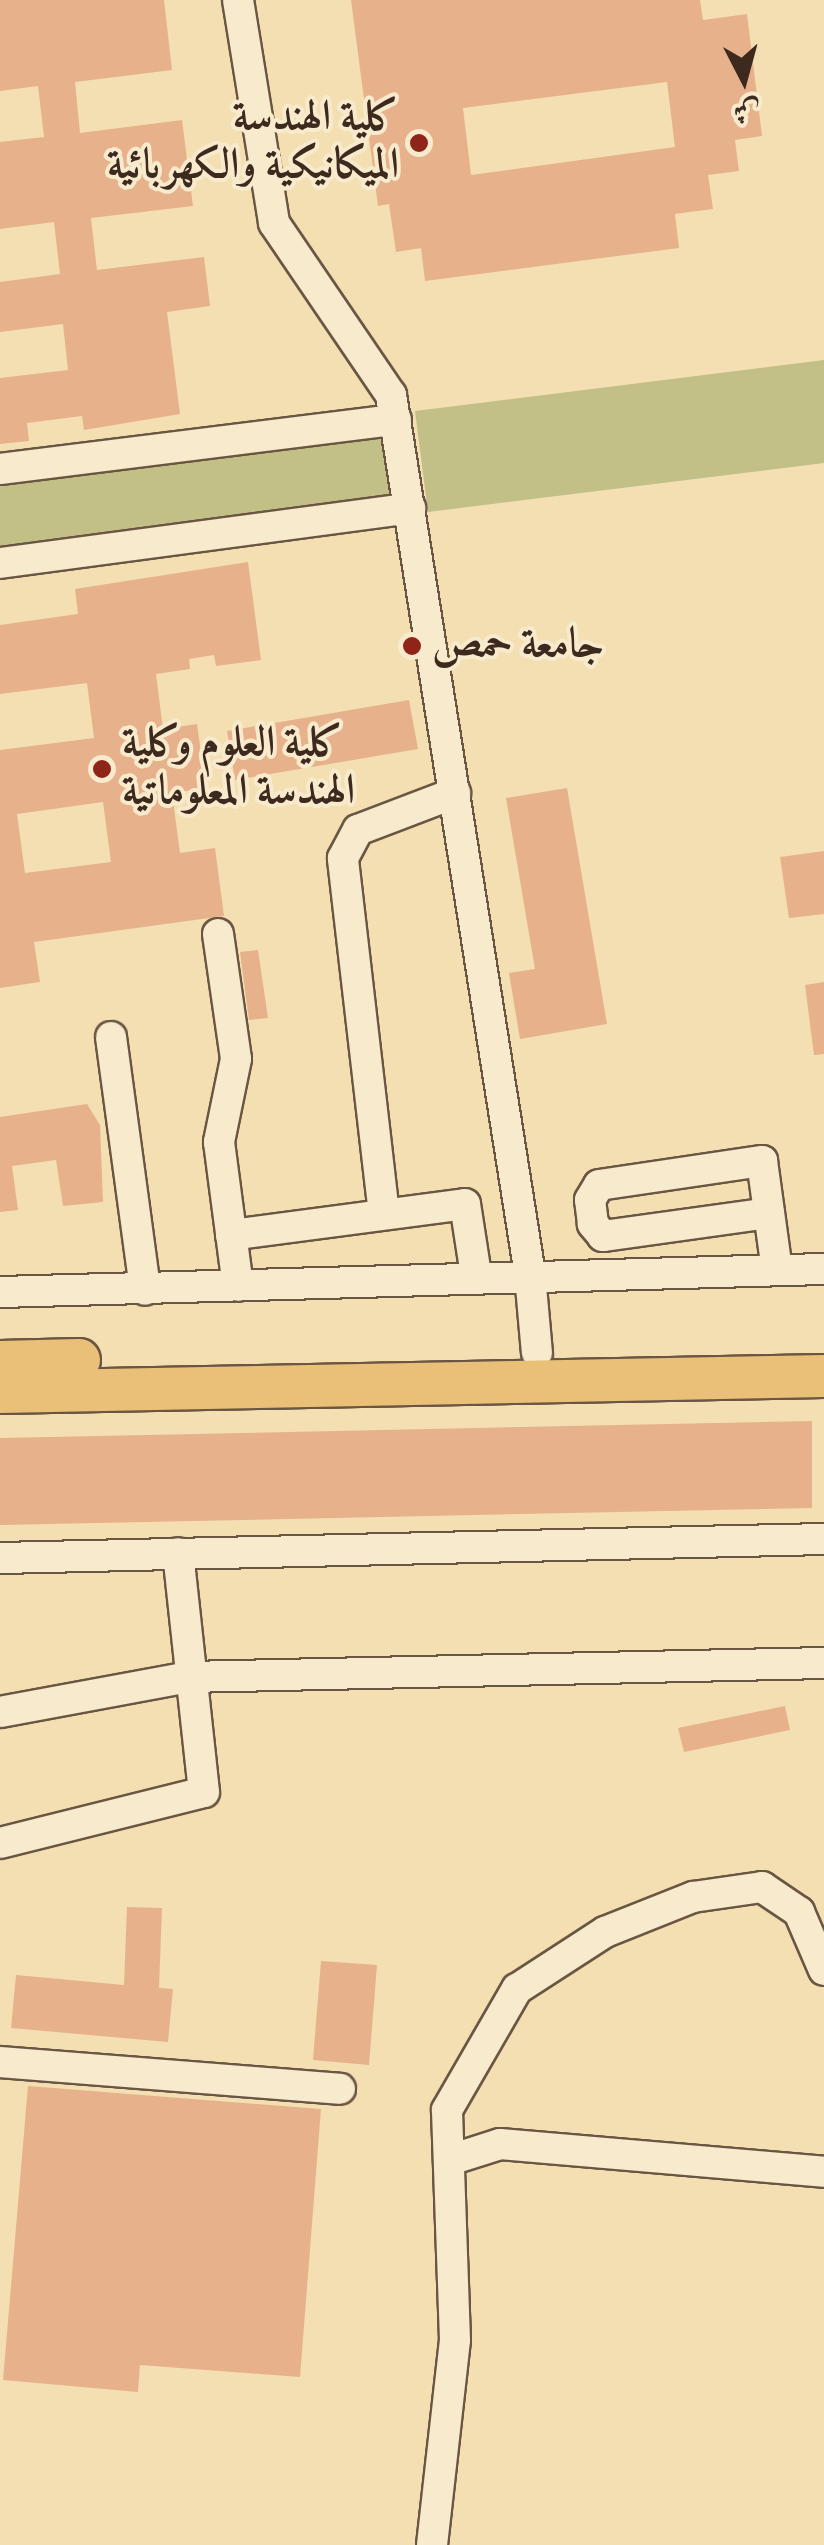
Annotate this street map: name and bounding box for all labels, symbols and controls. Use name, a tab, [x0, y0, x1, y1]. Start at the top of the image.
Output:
north arrow	[694, 30, 794, 130]
text: ش	[731, 88, 763, 131]
place label: كلية الهندسة الميكانيكية والكهربائية	[107, 94, 399, 192]
marker: كلية الهندسة الميكانيكية والكهربائية	[408, 132, 430, 154]
place label: جامعة حمص	[432, 621, 604, 671]
marker: جامعة حمص	[401, 635, 423, 657]
place label: كلية العلوم وكلية الهندسة المعلوماتية	[122, 720, 355, 818]
marker: كلية العلوم وكلية الهندسة المعلوماتية	[91, 758, 113, 780]

